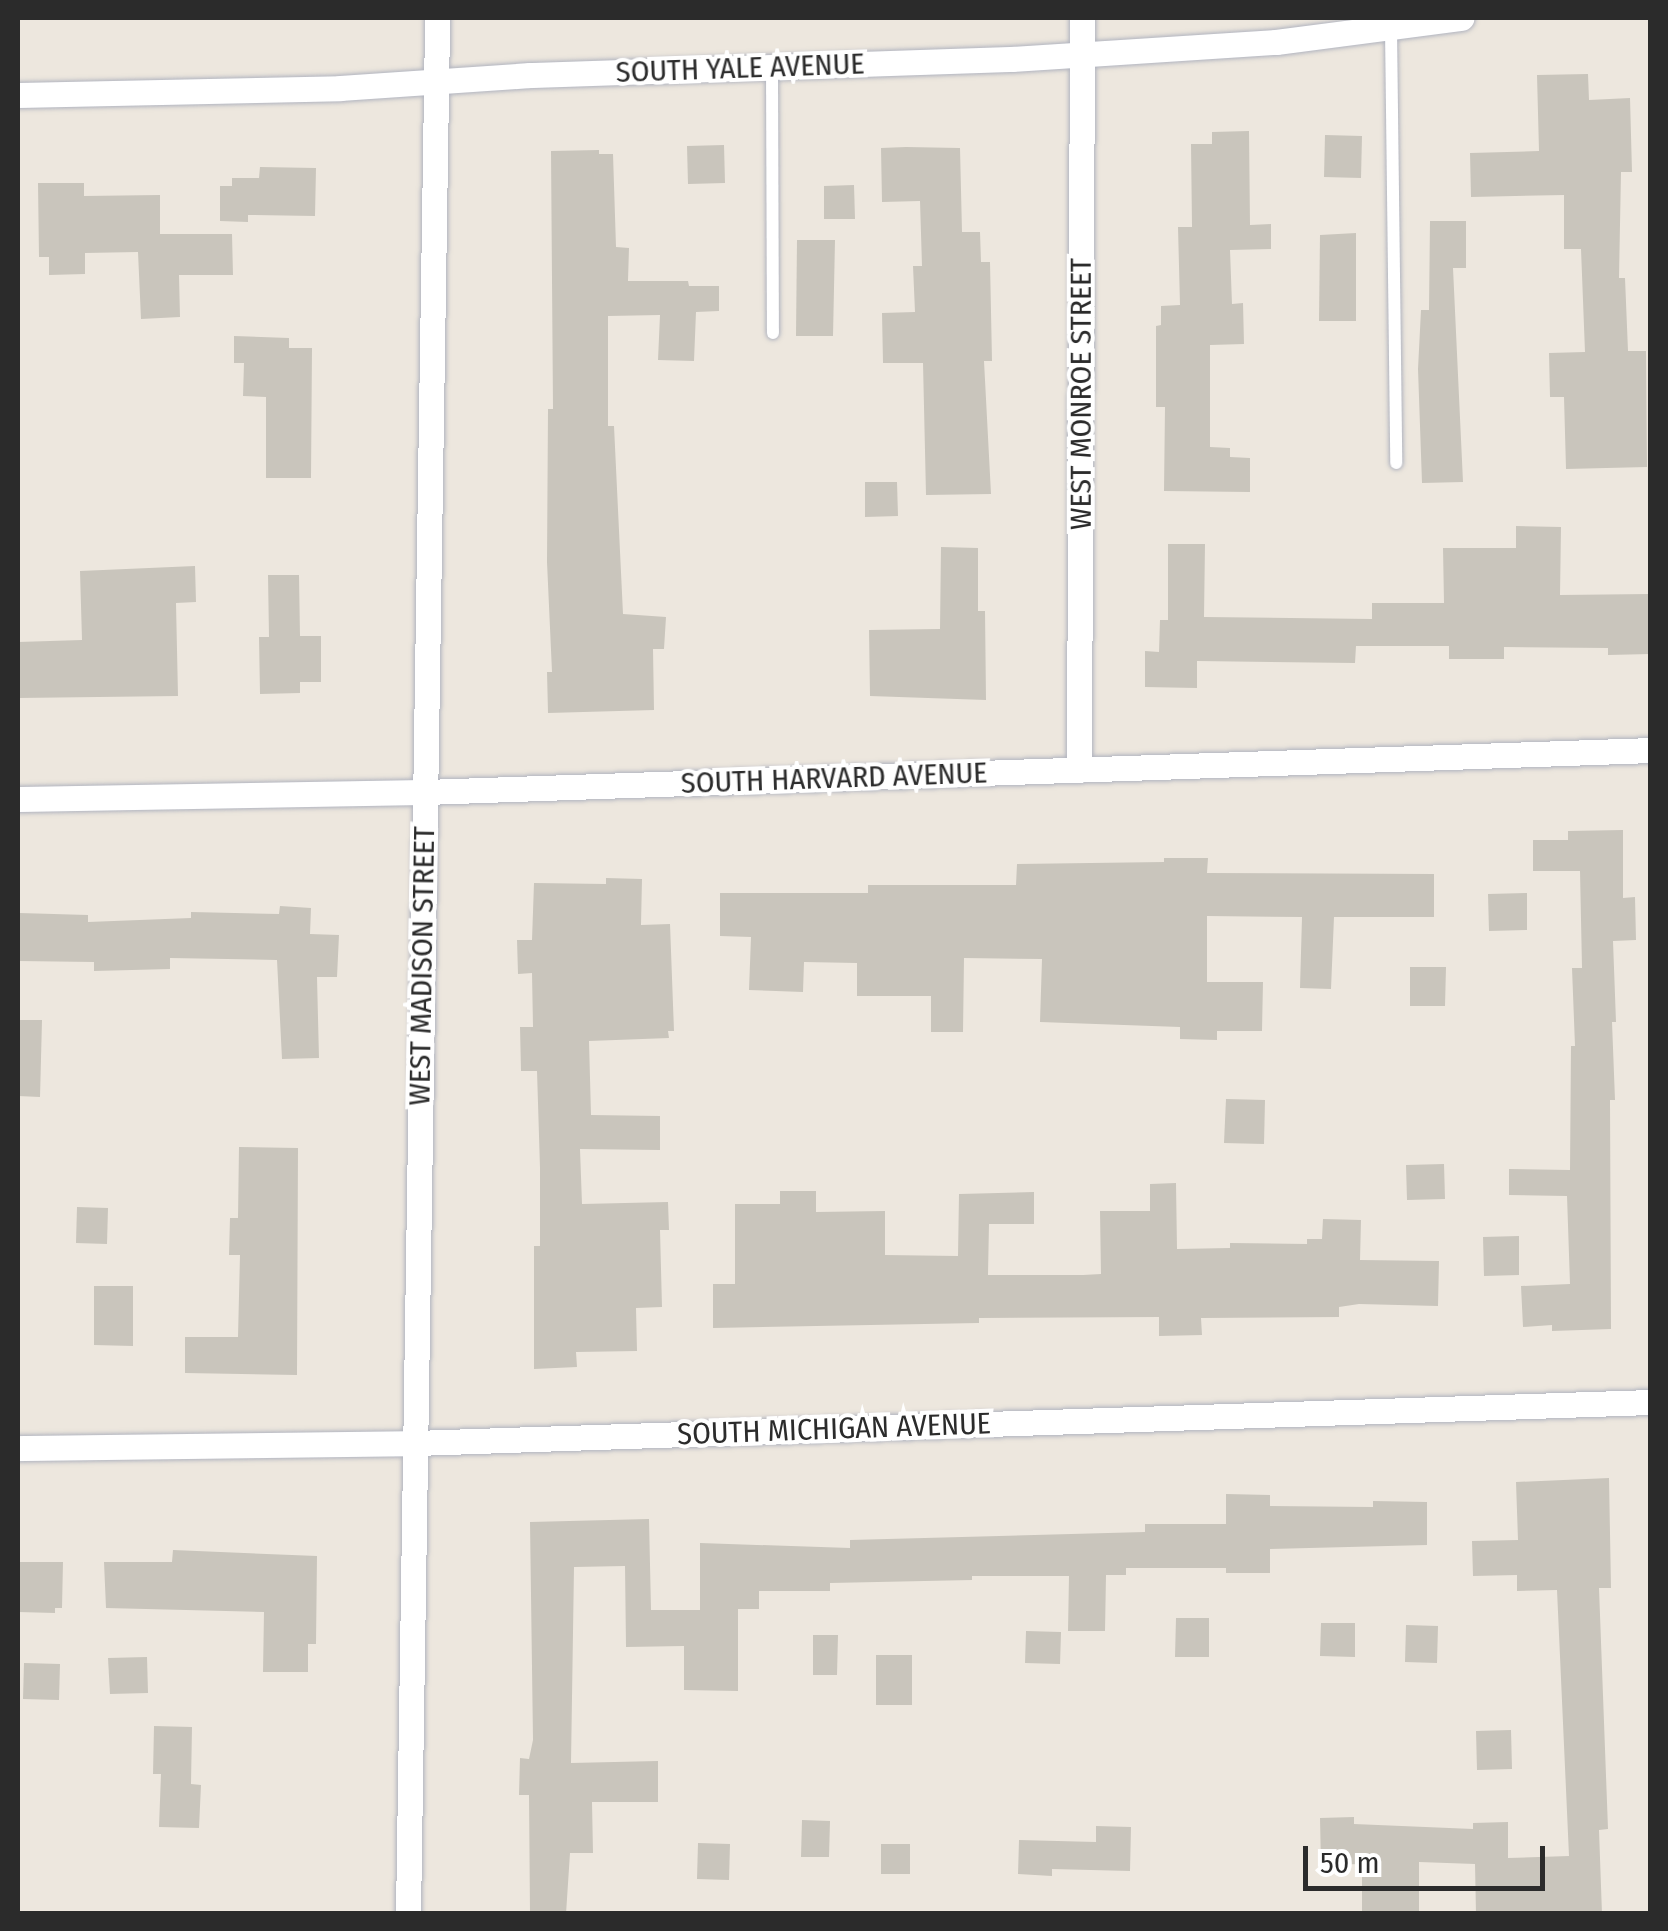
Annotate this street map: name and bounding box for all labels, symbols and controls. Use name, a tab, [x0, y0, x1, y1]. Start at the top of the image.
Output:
street label: SOUTH YALE AVENUE	[615, 46, 865, 90]
street label: WEST MONROE STREET	[1063, 258, 1099, 530]
street label: SOUTH HARVARD AVENUE	[680, 755, 988, 801]
street label: WEST MADISON STREET	[402, 826, 442, 1106]
street label: SOUTH MICHIGAN AVENUE	[677, 1406, 991, 1452]
scale bar	[1308, 1826, 1550, 1888]
text: 50 m	[1320, 1845, 1380, 1881]

